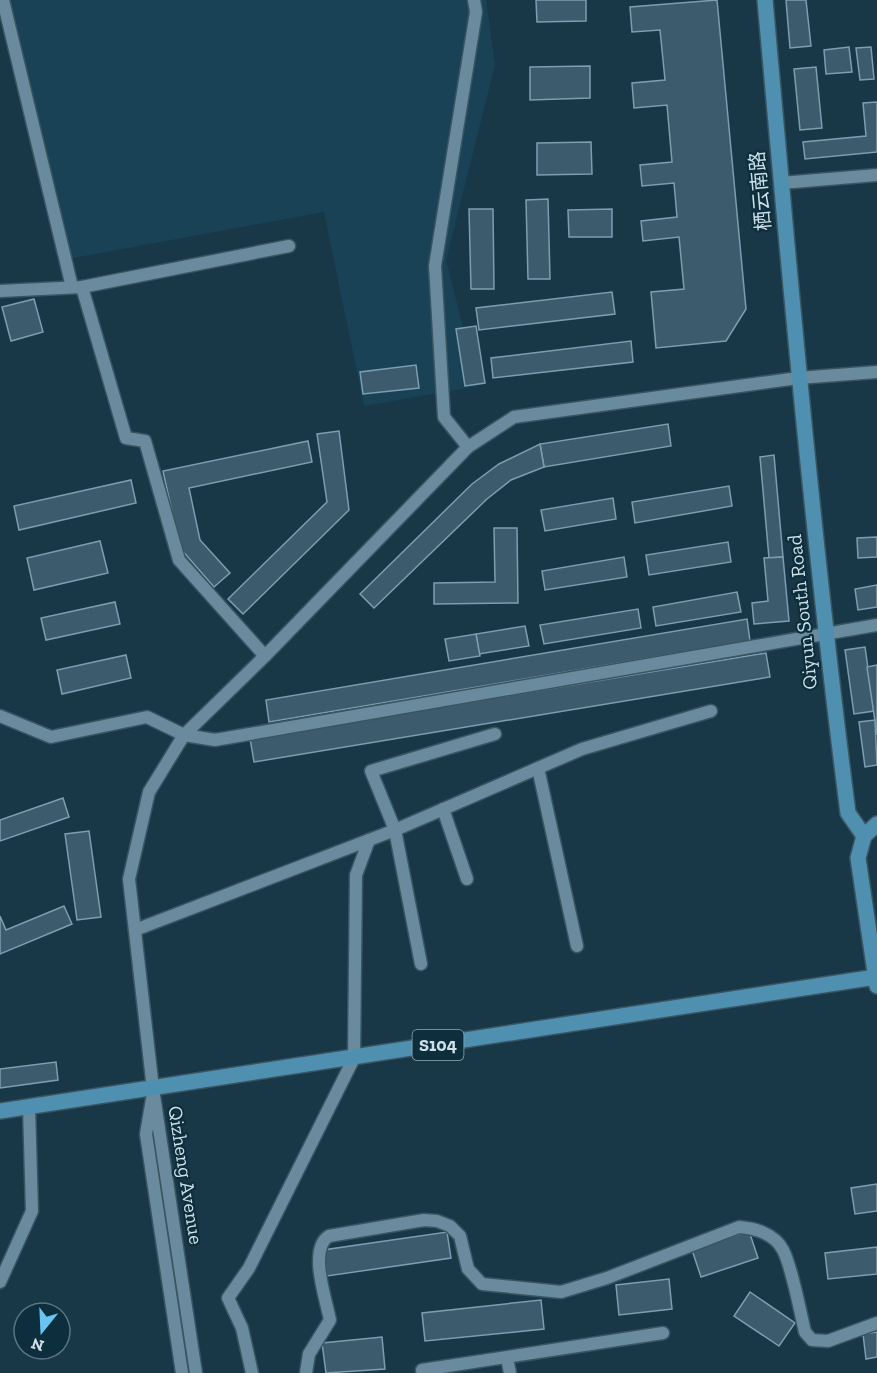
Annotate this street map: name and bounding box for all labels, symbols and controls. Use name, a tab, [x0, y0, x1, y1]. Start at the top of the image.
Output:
street label: 栖云南路	[745, 150, 775, 232]
street label: Qiyun South Road	[782, 533, 822, 691]
road number: S104	[412, 1030, 464, 1060]
street label: Qizheng Avenue	[163, 1104, 209, 1246]
north arrow	[12, 1301, 72, 1361]
text: N	[29, 1334, 46, 1356]

